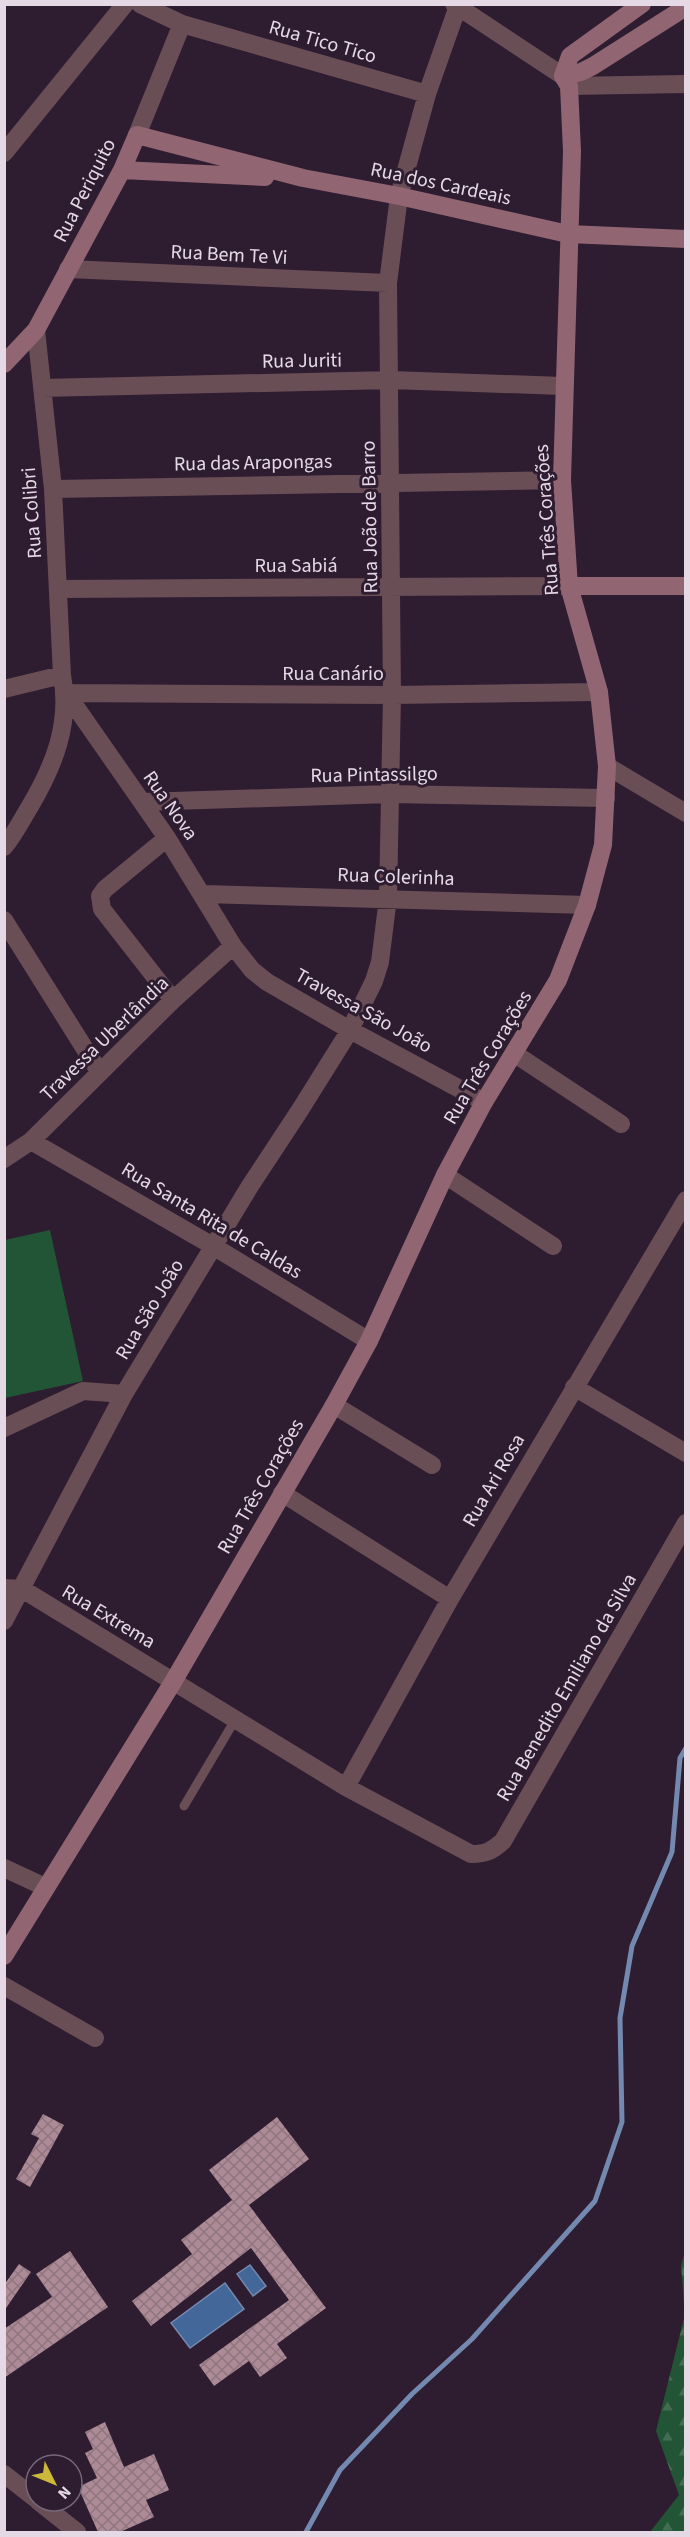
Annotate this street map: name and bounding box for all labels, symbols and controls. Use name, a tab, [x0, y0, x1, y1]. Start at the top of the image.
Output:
street label: Rua Tico Tico	[266, 13, 380, 71]
street label: Rua Periquito	[47, 134, 123, 247]
street label: Rua dos Cardeais	[368, 155, 514, 213]
street label: Rua Bem Te Vi	[170, 238, 288, 272]
street label: Rua Juriti	[262, 346, 342, 376]
street label: Rua João de Barro	[355, 440, 385, 594]
street label: Rua Três Corações	[528, 443, 566, 597]
street label: Rua das Arapongas	[174, 448, 332, 478]
street label: Rua Colibri	[15, 466, 49, 560]
street label: Rua Sabiá	[254, 552, 338, 580]
street label: Rua Canário	[282, 660, 384, 688]
street label: Rua Pintassilgo	[310, 760, 438, 790]
street label: Rua Nova	[136, 765, 204, 846]
street label: Rua Colerinha	[337, 861, 455, 893]
street label: Travessa São João	[290, 962, 437, 1060]
street label: Travessa Uberlândia	[34, 970, 175, 1108]
street label: Rua Três Corações	[437, 985, 539, 1130]
street label: Rua Santa Rita de Caldas	[116, 1156, 307, 1286]
street label: Rua São João	[109, 1254, 191, 1365]
street label: Rua Três Corações	[211, 1414, 311, 1559]
street label: Rua Ari Rosa	[456, 1429, 532, 1532]
street label: Rua Benedito Emiliano da Silva	[490, 1568, 644, 1807]
street label: Rua Extrema	[56, 1578, 161, 1656]
north arrow	[24, 2453, 84, 2513]
text: N	[53, 2481, 76, 2504]

